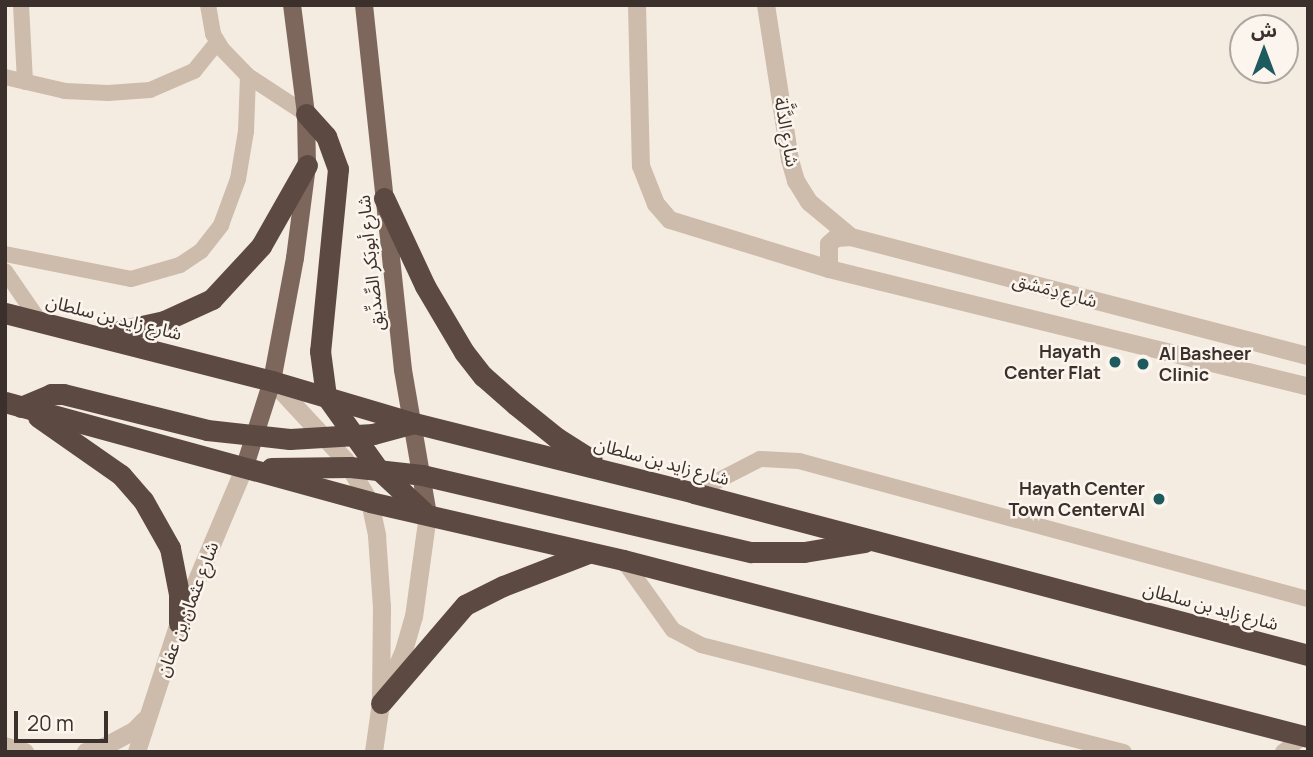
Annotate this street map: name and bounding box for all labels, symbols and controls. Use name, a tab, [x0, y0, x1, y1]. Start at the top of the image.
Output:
north arrow	[1229, 14, 1299, 84]
text: ش	[1251, 17, 1277, 43]
street label: شارع الدَّلَّة	[770, 95, 804, 169]
street label: شارع أبوبَكر الصِّدِّيق	[352, 194, 388, 332]
street label: شارع دِمَشق	[1010, 268, 1100, 312]
street label: شارع زايد بن سلطان	[44, 290, 184, 344]
place label: Hayath Center Flat	[1004, 341, 1101, 384]
place label: Al Basheer Clinic	[1159, 343, 1251, 386]
marker: Hayath Center Flat	[1107, 354, 1123, 370]
marker: Al Basheer Clinic	[1133, 354, 1153, 374]
street label: شارع زايد بن سلطان	[592, 433, 732, 489]
place label: Hayath Center Town CentervAl	[1009, 478, 1145, 520]
marker: Hayath Center Town CentervAl	[1151, 491, 1167, 507]
street label: شارع عثمان بن عفان	[151, 538, 223, 680]
street label: شارع زايد بن سلطان	[1141, 578, 1281, 634]
scale bar	[18, 698, 112, 742]
text: 20 m	[27, 709, 74, 737]

